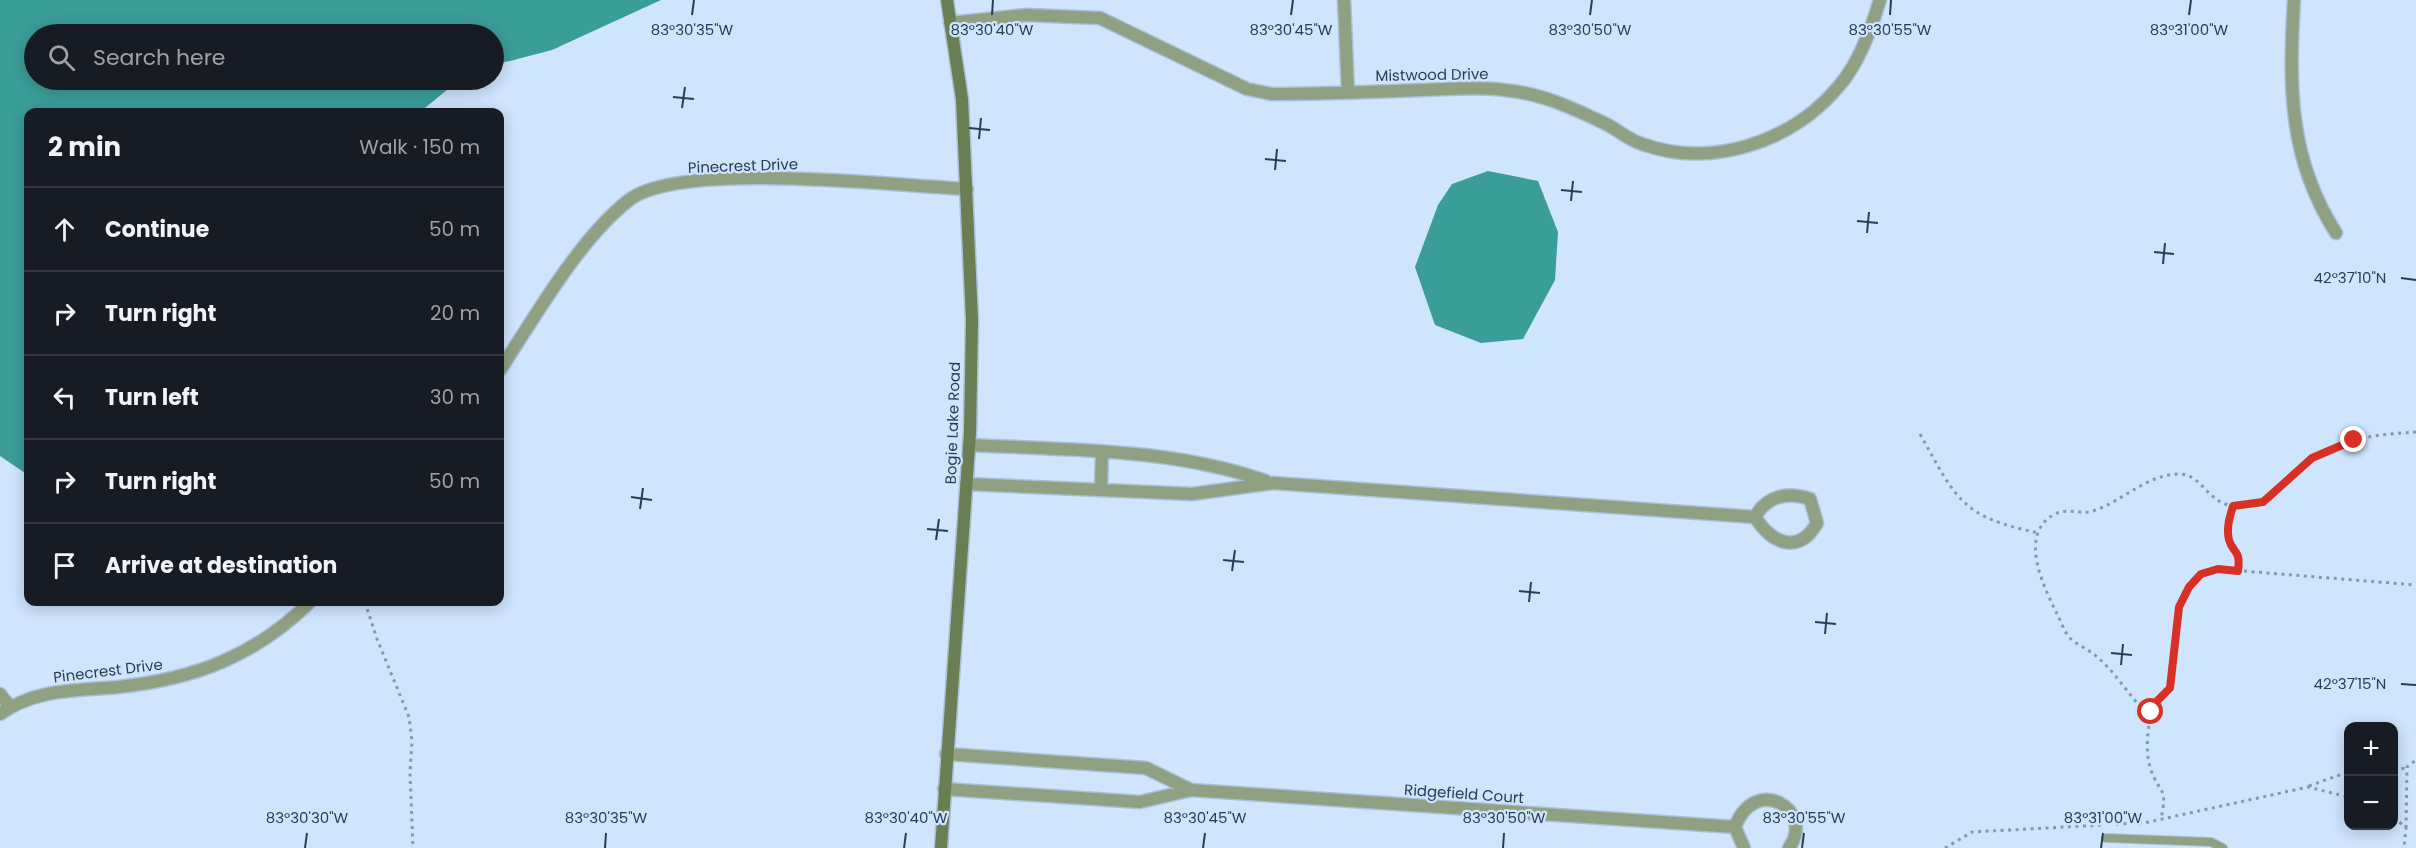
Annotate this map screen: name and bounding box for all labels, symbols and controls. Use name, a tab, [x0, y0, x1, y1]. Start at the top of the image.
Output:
text: 83°30'35"W	[651, 19, 734, 40]
text: 83°30'40"W	[951, 19, 1034, 40]
text: 83°30'45"W	[1250, 19, 1333, 40]
text: 83°30'50"W	[1549, 19, 1632, 40]
text: 83°30'55"W	[1849, 19, 1932, 40]
text: 83°31'00"W	[2150, 19, 2229, 40]
search box	[24, 24, 504, 90]
icon: search	[45, 41, 78, 74]
text: Search here	[93, 42, 226, 73]
street label: Mistwood Drive	[1375, 63, 1489, 86]
text: 2 min	[48, 129, 121, 165]
text: Walk · 150 m	[359, 133, 480, 161]
street label: Pinecrest Drive	[688, 153, 798, 178]
icon: ahead	[48, 213, 81, 246]
text: Continue	[105, 214, 209, 245]
text: 50 m	[429, 215, 480, 243]
text: 42°37'10"N	[2314, 267, 2386, 288]
icon: right	[48, 297, 81, 330]
text: Turn right	[105, 298, 216, 329]
text: 20 m	[430, 299, 480, 327]
street label: Bogie Lake Road	[940, 361, 965, 485]
icon: left	[48, 381, 81, 414]
text: Turn left	[105, 382, 199, 413]
text: 30 m	[430, 383, 480, 411]
route end	[2340, 426, 2366, 452]
icon: right	[48, 465, 81, 498]
text: Turn right	[105, 466, 216, 497]
text: 50 m	[429, 467, 480, 495]
icon: arrive	[48, 549, 81, 582]
text: Arrive at destination	[105, 550, 337, 581]
street label: Pinecrest Drive	[52, 653, 164, 688]
text: 42°37'15"N	[2314, 673, 2386, 694]
route start	[2137, 698, 2163, 724]
map controls	[2344, 722, 2398, 830]
button: +	[2344, 722, 2398, 776]
button: −	[2344, 776, 2398, 830]
street label: Ridgefield Court	[1403, 779, 1525, 808]
text: 83°30'30"W	[266, 807, 349, 828]
text: 83°30'35"W	[565, 807, 648, 828]
text: 83°30'40"W	[865, 807, 948, 828]
text: 83°30'45"W	[1164, 807, 1247, 828]
text: 83°30'50"W	[1463, 807, 1546, 828]
text: 83°30'55"W	[1763, 807, 1846, 828]
text: 83°31'00"W	[2064, 807, 2143, 828]

